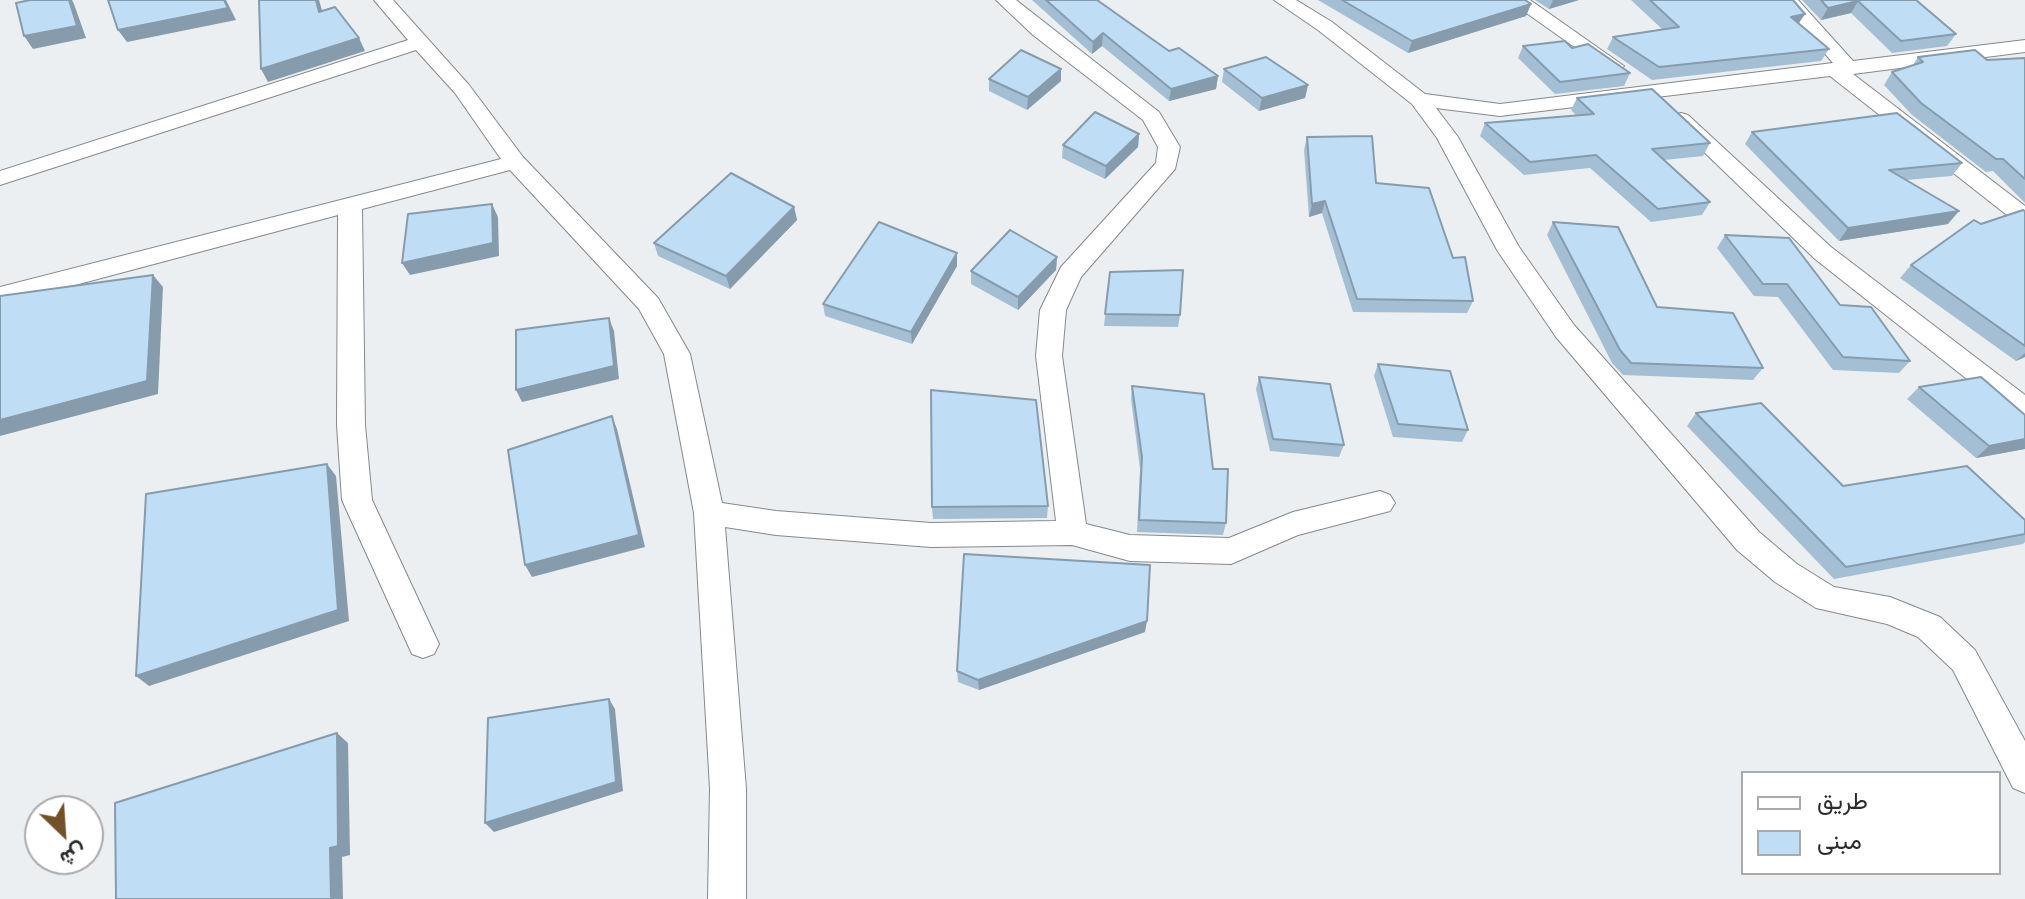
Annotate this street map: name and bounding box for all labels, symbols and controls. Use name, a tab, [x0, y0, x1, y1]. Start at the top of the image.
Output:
legend	[1741, 771, 2001, 875]
text: طريق	[1817, 786, 1868, 815]
north arrow	[24, 795, 104, 875]
text: مبنى	[1817, 826, 1862, 855]
text: ش	[56, 838, 91, 873]

